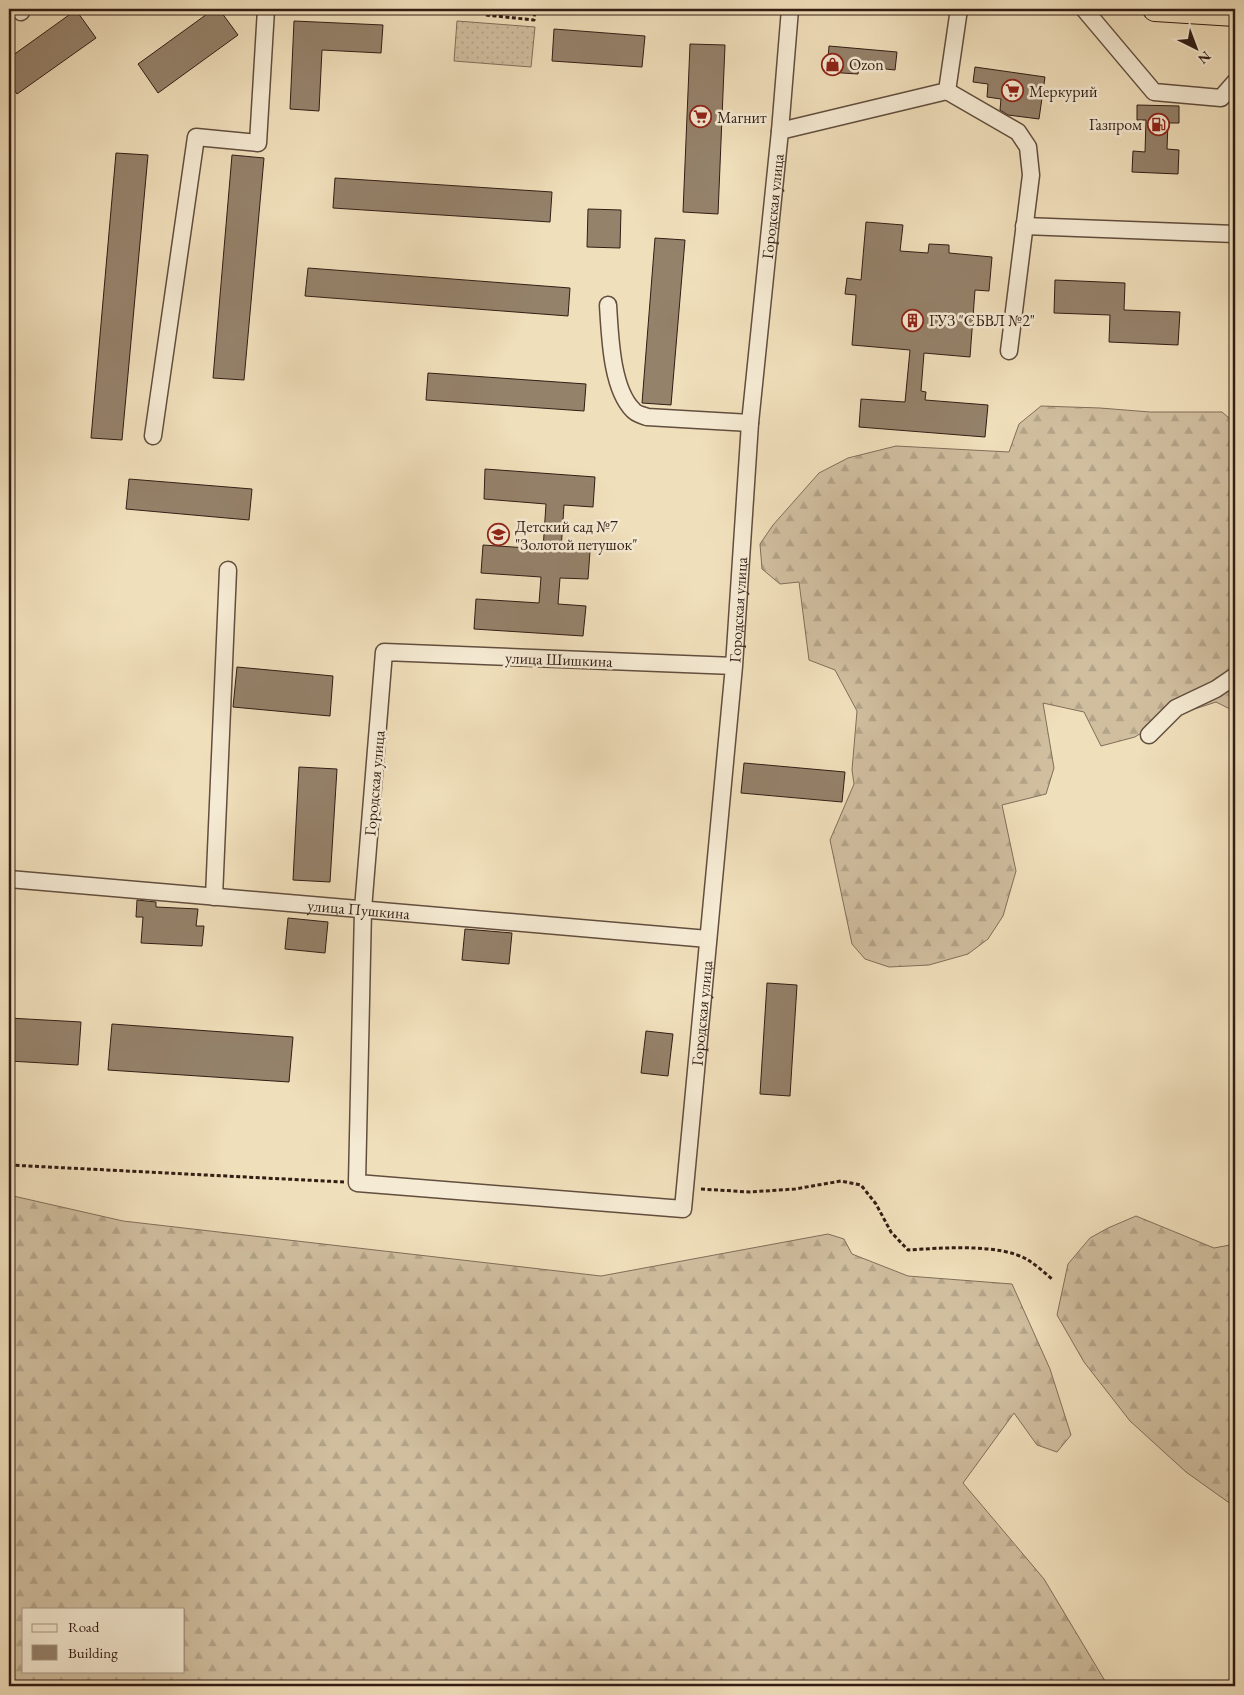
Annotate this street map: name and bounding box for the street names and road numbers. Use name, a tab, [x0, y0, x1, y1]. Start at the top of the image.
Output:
street label: Городская улица	[757, 152, 789, 260]
street label: Городская улица	[724, 556, 752, 663]
street label: улица Шишкина	[505, 647, 614, 672]
street label: Городская улица	[359, 729, 390, 837]
street label: улица Пушкина	[307, 895, 411, 924]
street label: Городская улица	[686, 959, 717, 1067]

